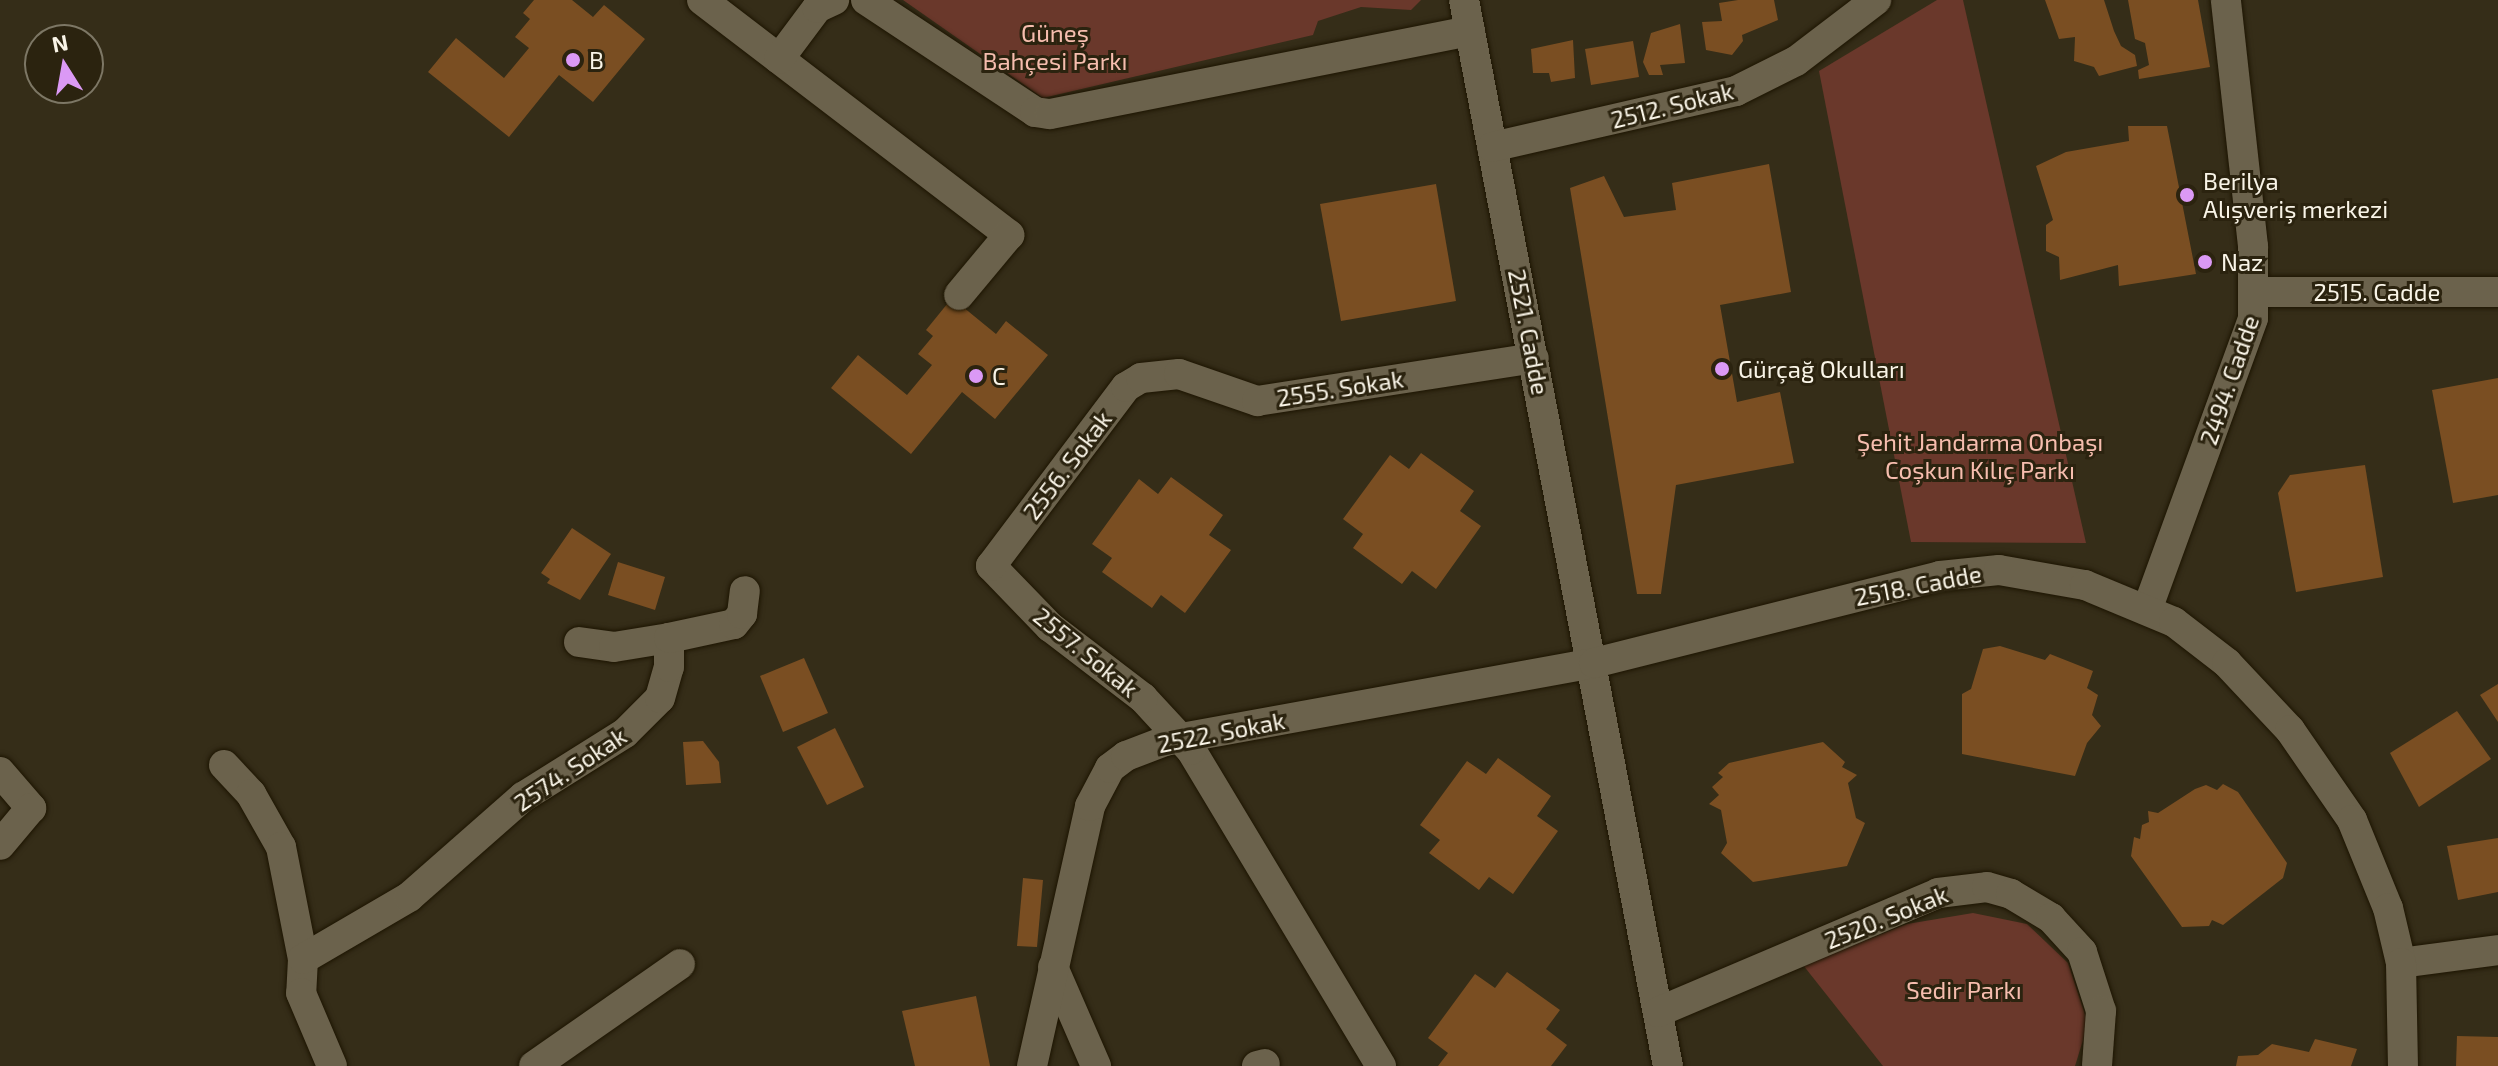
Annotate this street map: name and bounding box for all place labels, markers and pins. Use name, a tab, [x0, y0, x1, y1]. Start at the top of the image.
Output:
place label: B	[589, 46, 604, 74]
marker: B	[564, 51, 582, 69]
place label: Berilya Alışveriş merkezi	[2203, 167, 2388, 223]
marker: Berilya Alışveriş merkezi	[2178, 186, 2196, 204]
place label: Naz	[2221, 248, 2263, 276]
marker: Naz	[2196, 253, 2214, 271]
place label: Gürçağ Okulları	[1738, 355, 1905, 383]
marker: Gürçağ Okulları	[1713, 360, 1731, 378]
place label: C	[992, 362, 1006, 390]
marker: C	[967, 367, 985, 385]

